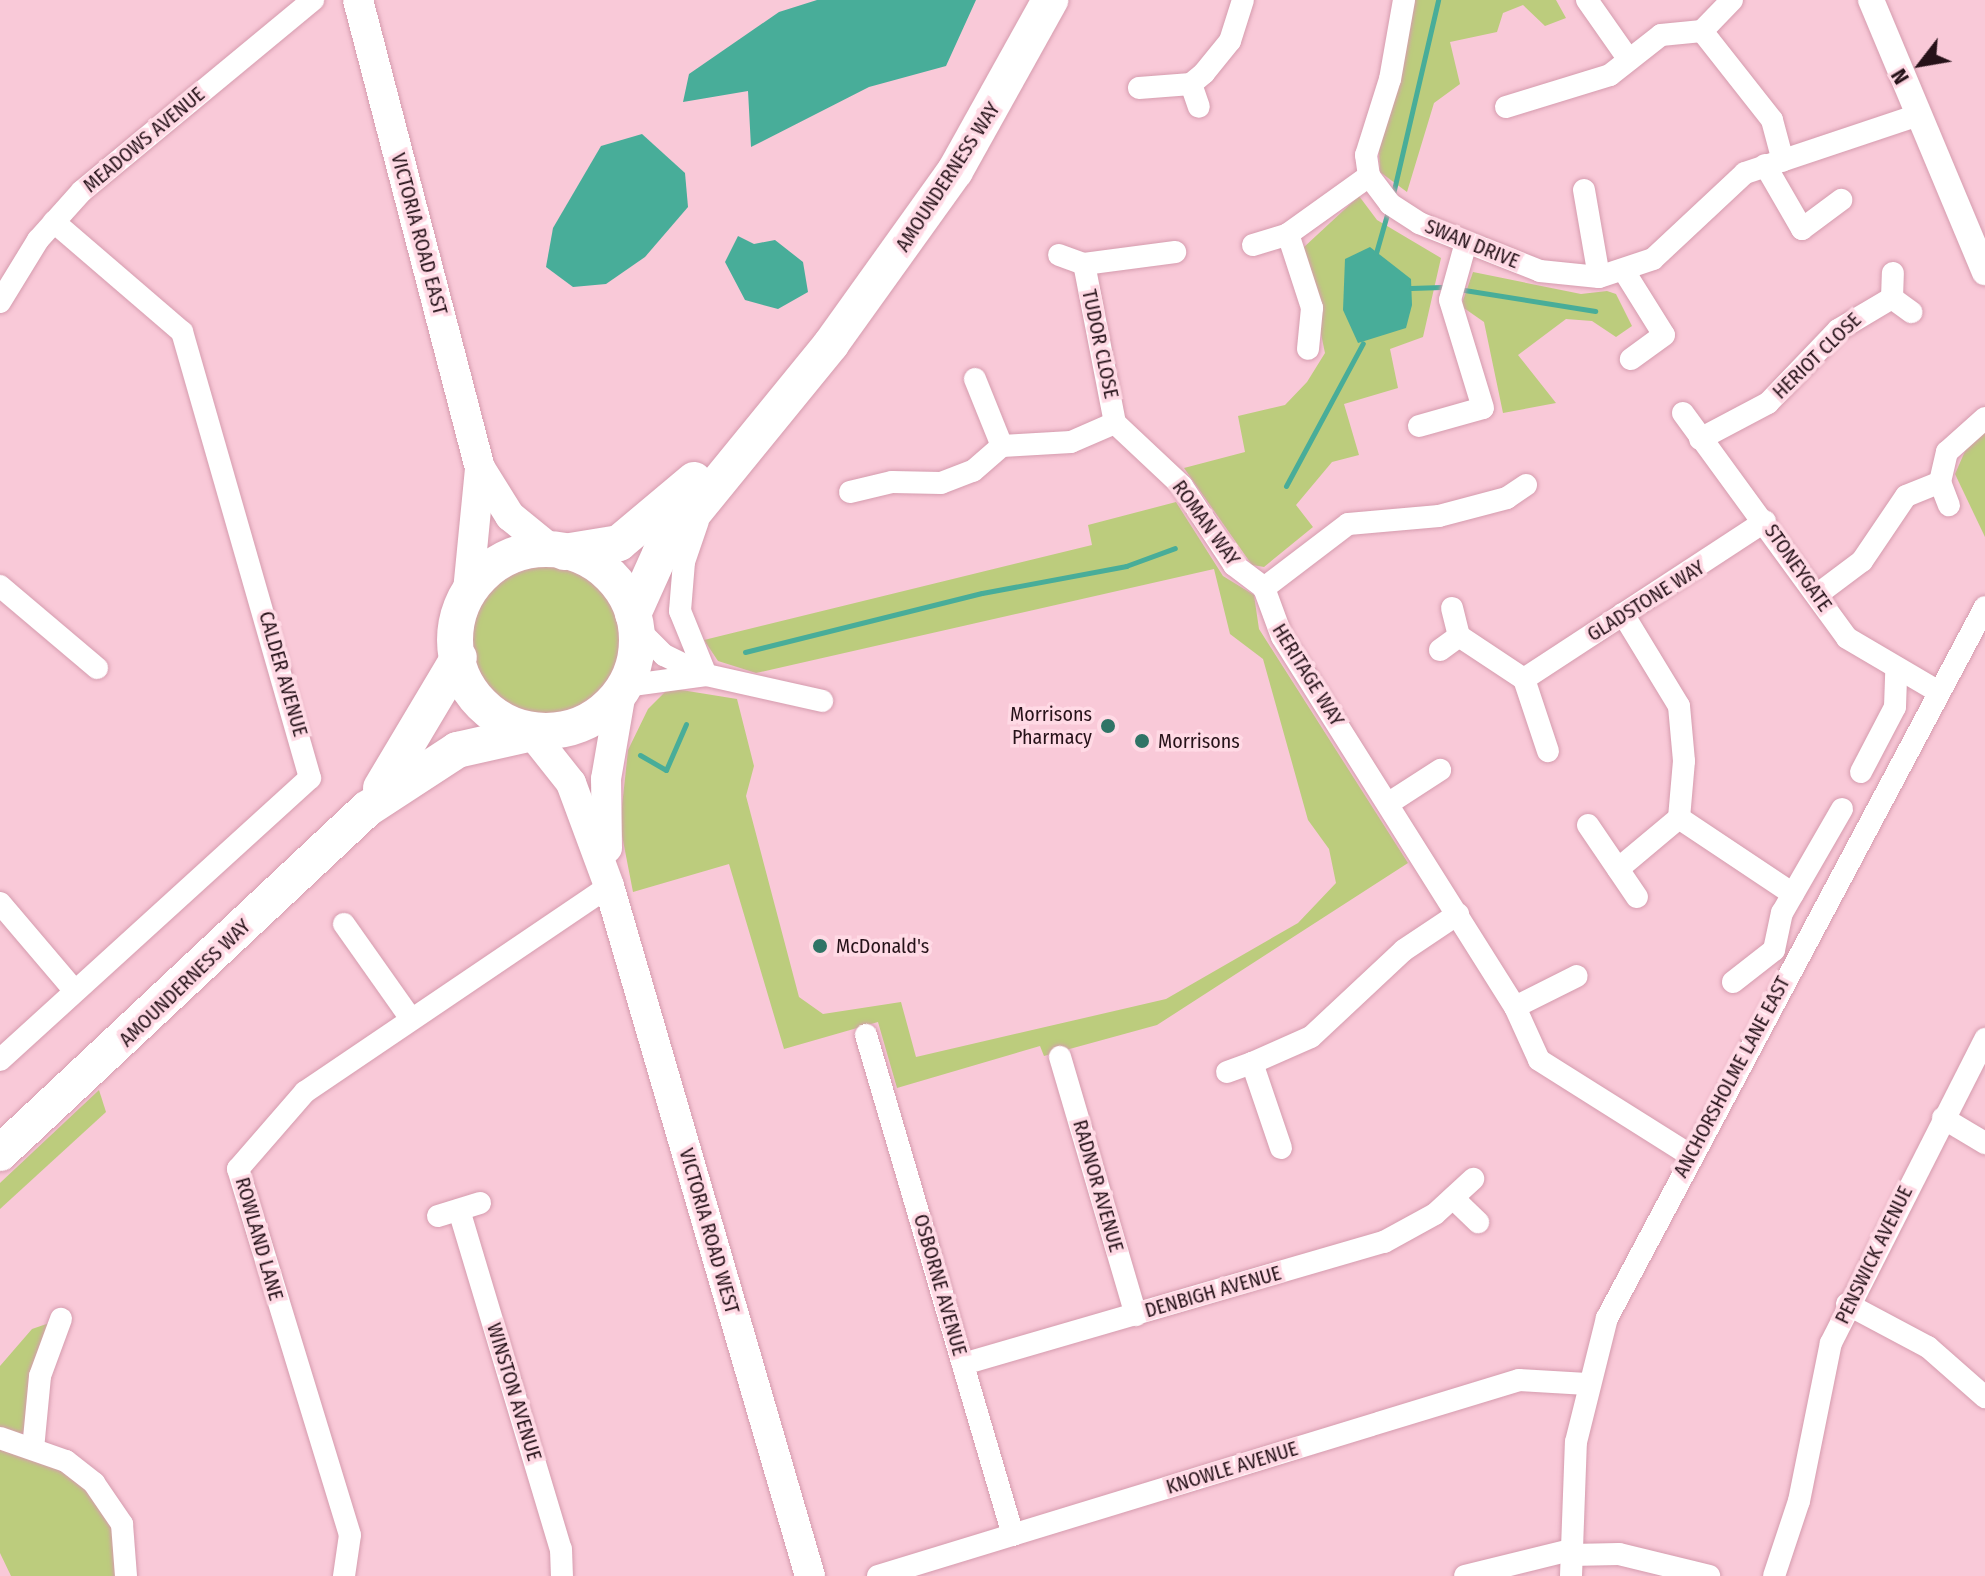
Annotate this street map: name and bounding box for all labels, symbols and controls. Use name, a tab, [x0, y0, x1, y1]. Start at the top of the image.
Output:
north arrow	[1881, 24, 1961, 104]
text: N	[1885, 64, 1915, 89]
street label: MEADOWS AVENUE	[79, 82, 209, 198]
street label: AMOUNDERNESS WAY	[891, 98, 1005, 256]
street label: VICTORIA ROAD EAST	[386, 151, 452, 317]
street label: SWAN DRIVE	[1421, 214, 1523, 274]
street label: TUDOR CLOSE	[1077, 287, 1123, 401]
street label: HERIOT CLOSE	[1768, 308, 1866, 404]
street label: ROMAN WAY	[1167, 476, 1245, 570]
street label: STONEYGATE	[1759, 520, 1837, 616]
street label: GLADSTONE WAY	[1583, 555, 1709, 647]
street label: CALDER AVENUE	[254, 609, 312, 739]
street label: HERITAGE WAY	[1267, 619, 1349, 731]
place label: Morrisons Pharmacy	[1010, 702, 1092, 749]
marker: Morrisons Pharmacy	[1099, 717, 1117, 735]
place label: Morrisons	[1158, 729, 1240, 753]
marker: Morrisons	[1133, 732, 1151, 750]
street label: AMOUNDERNESS WAY	[114, 914, 256, 1052]
place label: McDonald's	[836, 934, 929, 958]
marker: McDonald's	[811, 937, 829, 955]
street label: ANCHORSHOLME LANE EAST	[1669, 972, 1795, 1182]
street label: RADNOR AVENUE	[1068, 1117, 1128, 1255]
street label: VICTORIA ROAD WEST	[674, 1146, 744, 1316]
street label: ROWLAND LANE	[230, 1175, 288, 1303]
street label: PENSWICK AVENUE	[1830, 1182, 1918, 1328]
street label: OSBORNE AVENUE	[908, 1211, 972, 1359]
street label: DENBIGH AVENUE	[1142, 1261, 1284, 1323]
street label: WINSTON AVENUE	[482, 1320, 546, 1464]
street label: KNOWLE AVENUE	[1163, 1437, 1301, 1499]

